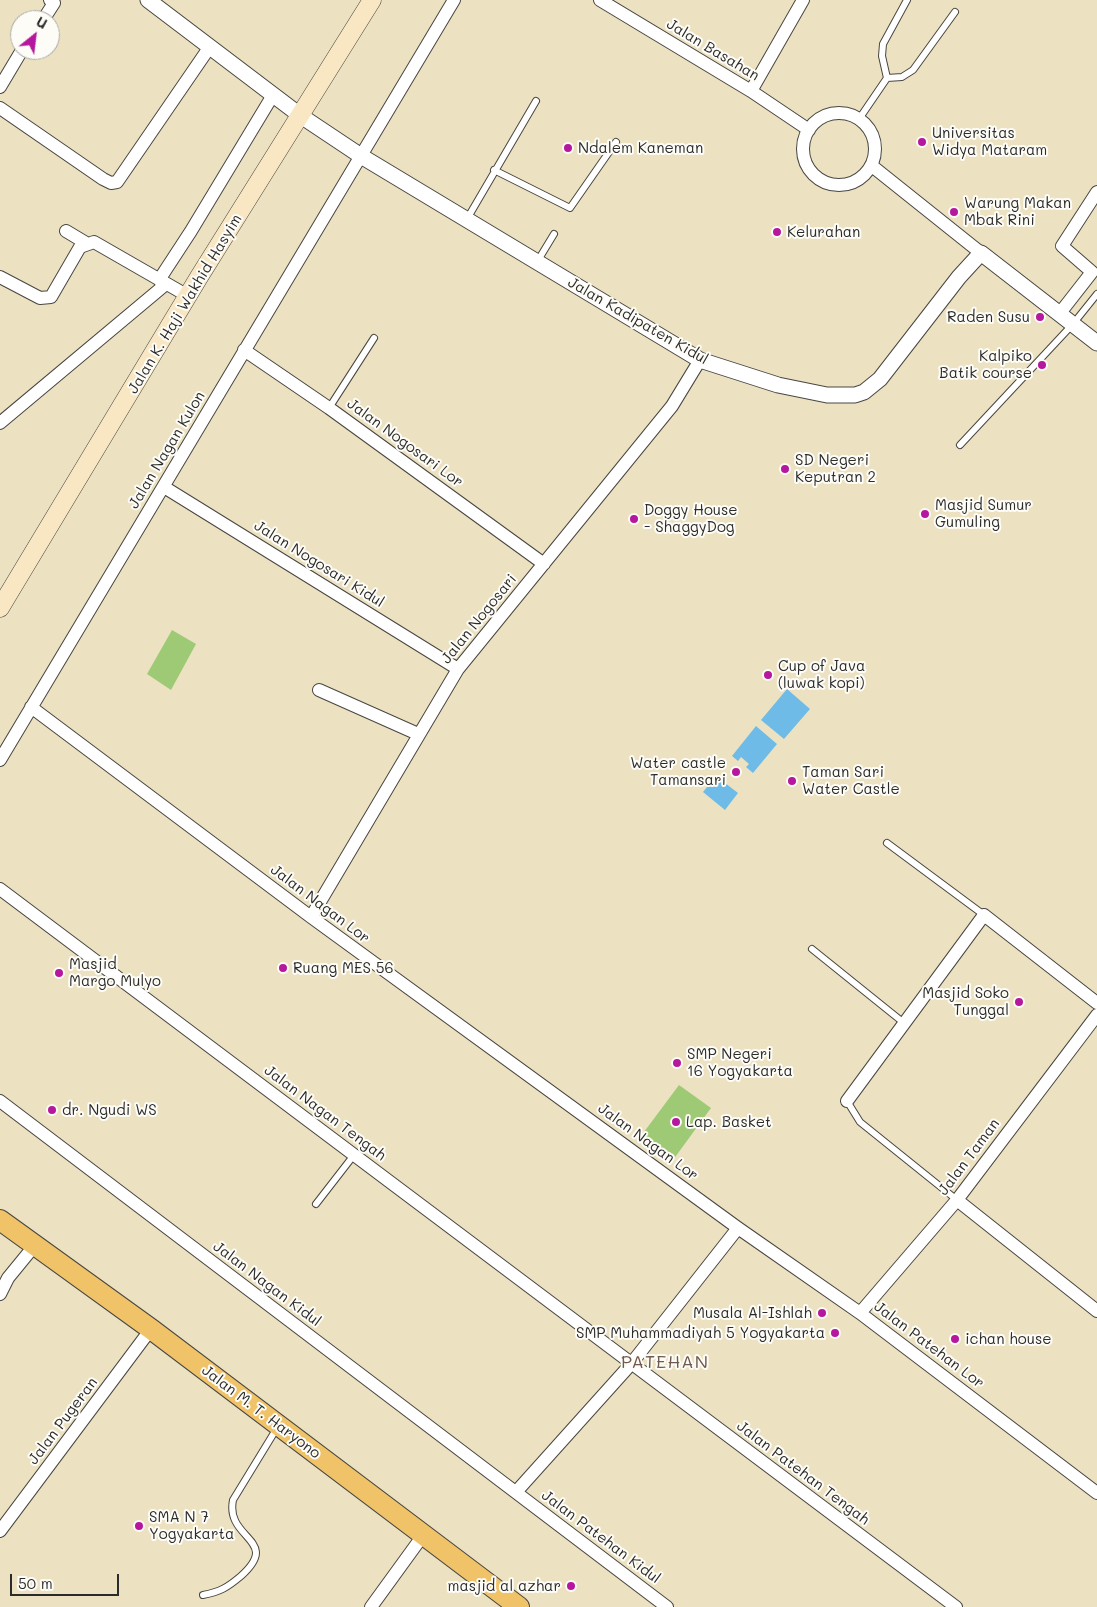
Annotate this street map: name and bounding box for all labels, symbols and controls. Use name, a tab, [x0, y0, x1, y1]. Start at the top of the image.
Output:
north arrow	[10, 10, 60, 60]
text: U	[33, 12, 51, 33]
street label: Jalan Basahan	[663, 15, 763, 85]
place label: Universitas Widya Mataram	[932, 124, 1047, 159]
marker: Universitas Widya Mataram	[916, 136, 928, 148]
place label: Ndalem Kaneman	[578, 139, 703, 157]
marker: Ndalem Kaneman	[562, 142, 574, 154]
place label: Warung Makan Mbak Rini	[964, 194, 1071, 229]
marker: Warung Makan Mbak Rini	[948, 206, 960, 218]
street label: Jalan K. Haji Wakhid Hasyim	[124, 211, 246, 397]
place label: Kelurahan	[787, 223, 860, 241]
marker: Kelurahan	[771, 226, 783, 238]
street label: Jalan Kadipaten Kidul	[565, 273, 711, 369]
place label: Raden Susu	[947, 308, 1030, 326]
marker: Raden Susu	[1034, 311, 1046, 323]
place label: Kalpiko Batik course	[939, 347, 1032, 382]
marker: Kalpiko Batik course	[1036, 359, 1048, 371]
street label: Jalan Nagan Kulon	[125, 388, 209, 512]
street label: Jalan Nogosari Lor	[343, 395, 467, 491]
place label: SD Negeri Keputran 2	[795, 451, 876, 486]
marker: SD Negeri Keputran 2	[779, 463, 791, 475]
place label: Masjid Sumur Gumuling	[935, 496, 1032, 531]
place label: Doggy House - ShaggyDog	[644, 501, 738, 536]
marker: Masjid Sumur Gumuling	[919, 508, 931, 520]
marker: Doggy House - ShaggyDog	[628, 513, 640, 525]
street label: Jalan Nogosari Kidul	[251, 517, 387, 611]
street label: Jalan Nogosari	[437, 571, 521, 667]
place label: Cup of Java (luwak kopi)	[778, 657, 865, 692]
marker: Cup of Java (luwak kopi)	[762, 669, 774, 681]
place label: Water castle Tamansari	[630, 754, 726, 789]
place label: Taman Sari Water Castle	[802, 763, 900, 798]
marker: Water castle Tamansari	[730, 766, 742, 778]
marker: Taman Sari Water Castle	[786, 775, 798, 787]
street label: Jalan Nagan Lor	[267, 861, 373, 947]
place label: Masjid Margo Mulyo	[69, 955, 161, 990]
place label: Ruang MES 56	[293, 959, 394, 977]
marker: Ruang MES 56	[277, 962, 289, 974]
marker: Masjid Margo Mulyo	[53, 967, 65, 979]
place label: Masjid Soko Tunggal	[922, 984, 1009, 1019]
marker: Masjid Soko Tunggal	[1013, 996, 1025, 1008]
place label: SMP Negeri 16 Yogyakarta	[687, 1045, 793, 1080]
marker: SMP Negeri 16 Yogyakarta	[671, 1057, 683, 1069]
street label: Jalan Nagan Tengah	[261, 1061, 389, 1165]
street label: Jalan Nagan Lor	[594, 1100, 702, 1184]
place label: dr. Ngudi WS	[62, 1101, 157, 1119]
marker: dr. Ngudi WS	[46, 1104, 58, 1116]
place label: Lap. Basket	[686, 1113, 772, 1131]
street label: Jalan Taman	[934, 1115, 1004, 1199]
marker: Lap. Basket	[670, 1116, 682, 1128]
street label: Jalan Nagan Kidul	[209, 1238, 325, 1330]
street label: Jalan Patehan Lor	[870, 1298, 988, 1392]
place label: Musala Al-Ishlah	[693, 1304, 812, 1322]
marker: Musala Al-Ishlah	[816, 1307, 828, 1319]
place label: SMP Muhammadiyah 5 Yogyakarta	[576, 1324, 825, 1342]
marker: SMP Muhammadiyah 5 Yogyakarta	[829, 1327, 841, 1339]
place label: ichan house	[965, 1330, 1051, 1348]
marker: ichan house	[949, 1333, 961, 1345]
district label: PATEHAN	[620, 1351, 710, 1373]
street label: Jalan M. T. Haryono	[198, 1361, 324, 1463]
street label: Jalan Pugeran	[24, 1374, 102, 1468]
street label: Jalan Patehan Tengah	[733, 1417, 873, 1529]
street label: Jalan Patehan Kidul	[538, 1486, 664, 1588]
place label: SMA N 7 Yogyakarta	[149, 1508, 234, 1543]
marker: SMA N 7 Yogyakarta	[133, 1520, 145, 1532]
scale bar	[12, 1564, 121, 1596]
text: 50 m	[18, 1573, 53, 1593]
place label: masjid al azhar	[448, 1577, 561, 1595]
marker: masjid al azhar	[565, 1580, 577, 1592]

